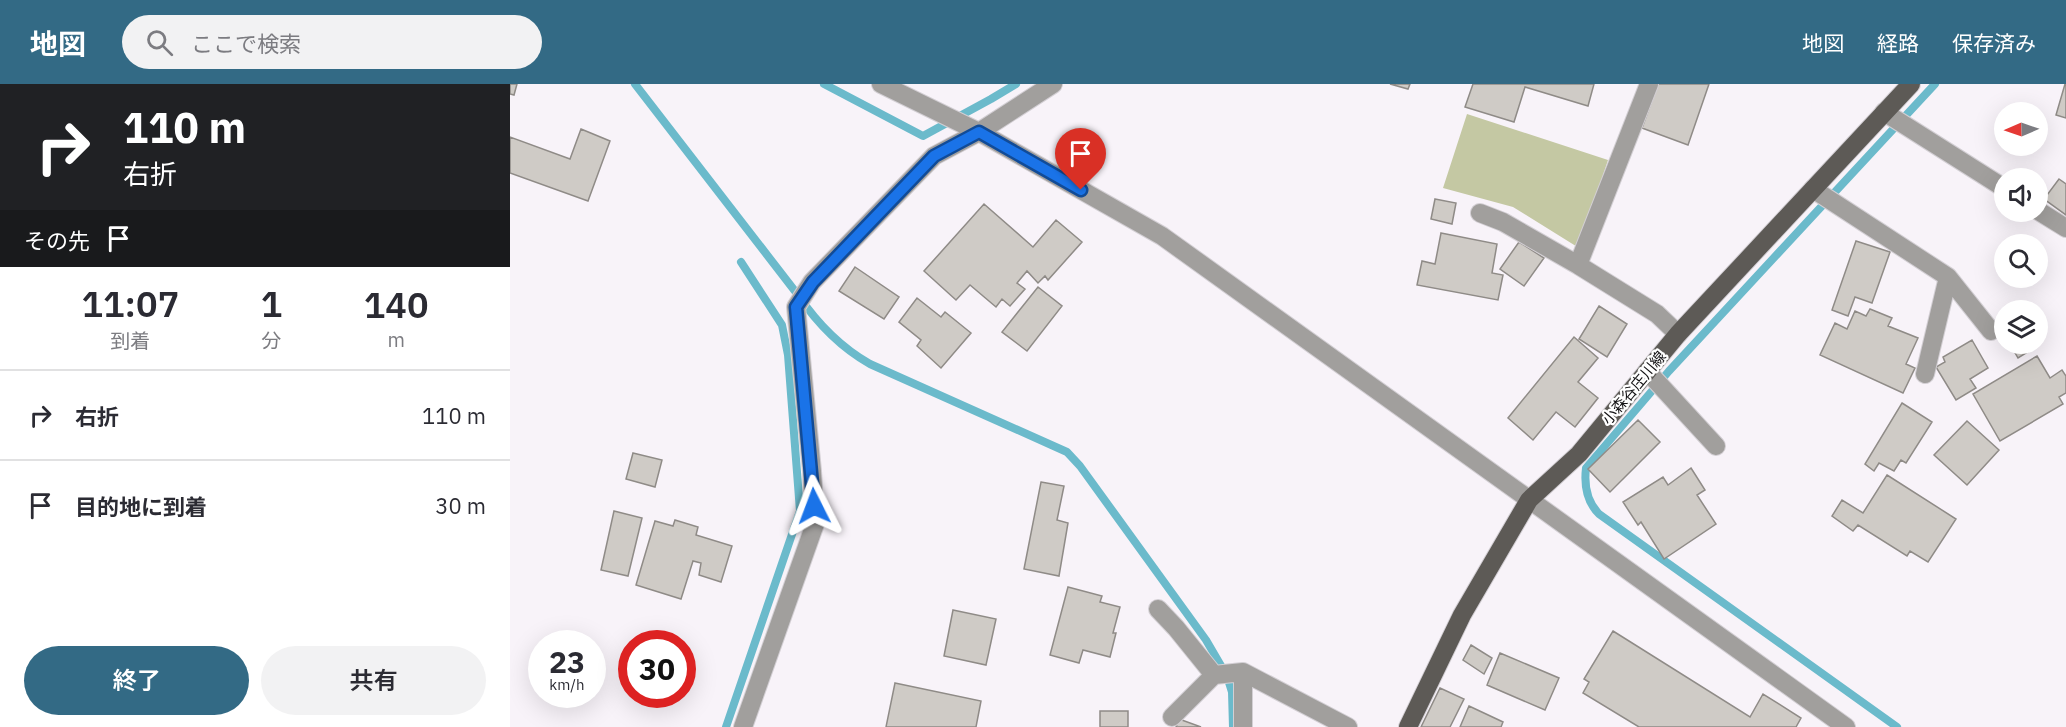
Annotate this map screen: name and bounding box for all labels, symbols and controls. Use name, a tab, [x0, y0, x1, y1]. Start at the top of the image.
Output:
search box	[122, 15, 542, 69]
text: 地図	[30, 25, 86, 62]
icon: search	[143, 26, 176, 59]
text: ここで検索	[191, 29, 301, 58]
text: 地図	[1802, 29, 1844, 57]
text: 経路	[1877, 29, 1919, 57]
text: 保存済み	[1952, 29, 2036, 57]
text: 110 m	[123, 100, 246, 155]
north arrow	[1994, 102, 2048, 156]
map controls	[1994, 102, 2048, 354]
icon: right	[24, 108, 102, 186]
pin	[1055, 128, 1106, 190]
icon: arrive	[1064, 137, 1097, 170]
text: 右折	[123, 156, 177, 191]
button: sound	[1994, 168, 2048, 222]
icon: arrive	[102, 222, 135, 255]
text: その先	[24, 226, 90, 255]
button: search	[1994, 234, 2048, 288]
text: 11:07	[81, 280, 179, 327]
text: 1	[261, 280, 282, 327]
text: 140	[364, 281, 429, 328]
button: layers	[1994, 300, 2048, 354]
text: m	[387, 326, 405, 353]
text: 到着	[110, 327, 150, 354]
text: 分	[262, 327, 282, 354]
street label: 小森谷庄川線	[1597, 347, 1670, 428]
icon: right	[24, 399, 57, 432]
text: 110 m	[422, 401, 486, 430]
text: 右折	[75, 402, 119, 431]
position arrow	[782, 474, 846, 538]
icon: arrive	[24, 489, 57, 522]
text: 30 m	[435, 491, 486, 520]
text: 目的地に到着	[75, 492, 207, 521]
speed limit sign: 30	[618, 630, 696, 708]
text: 23	[549, 642, 585, 681]
button: 終了	[24, 646, 249, 715]
button: 共有	[261, 646, 486, 715]
text: km/h	[549, 675, 585, 694]

